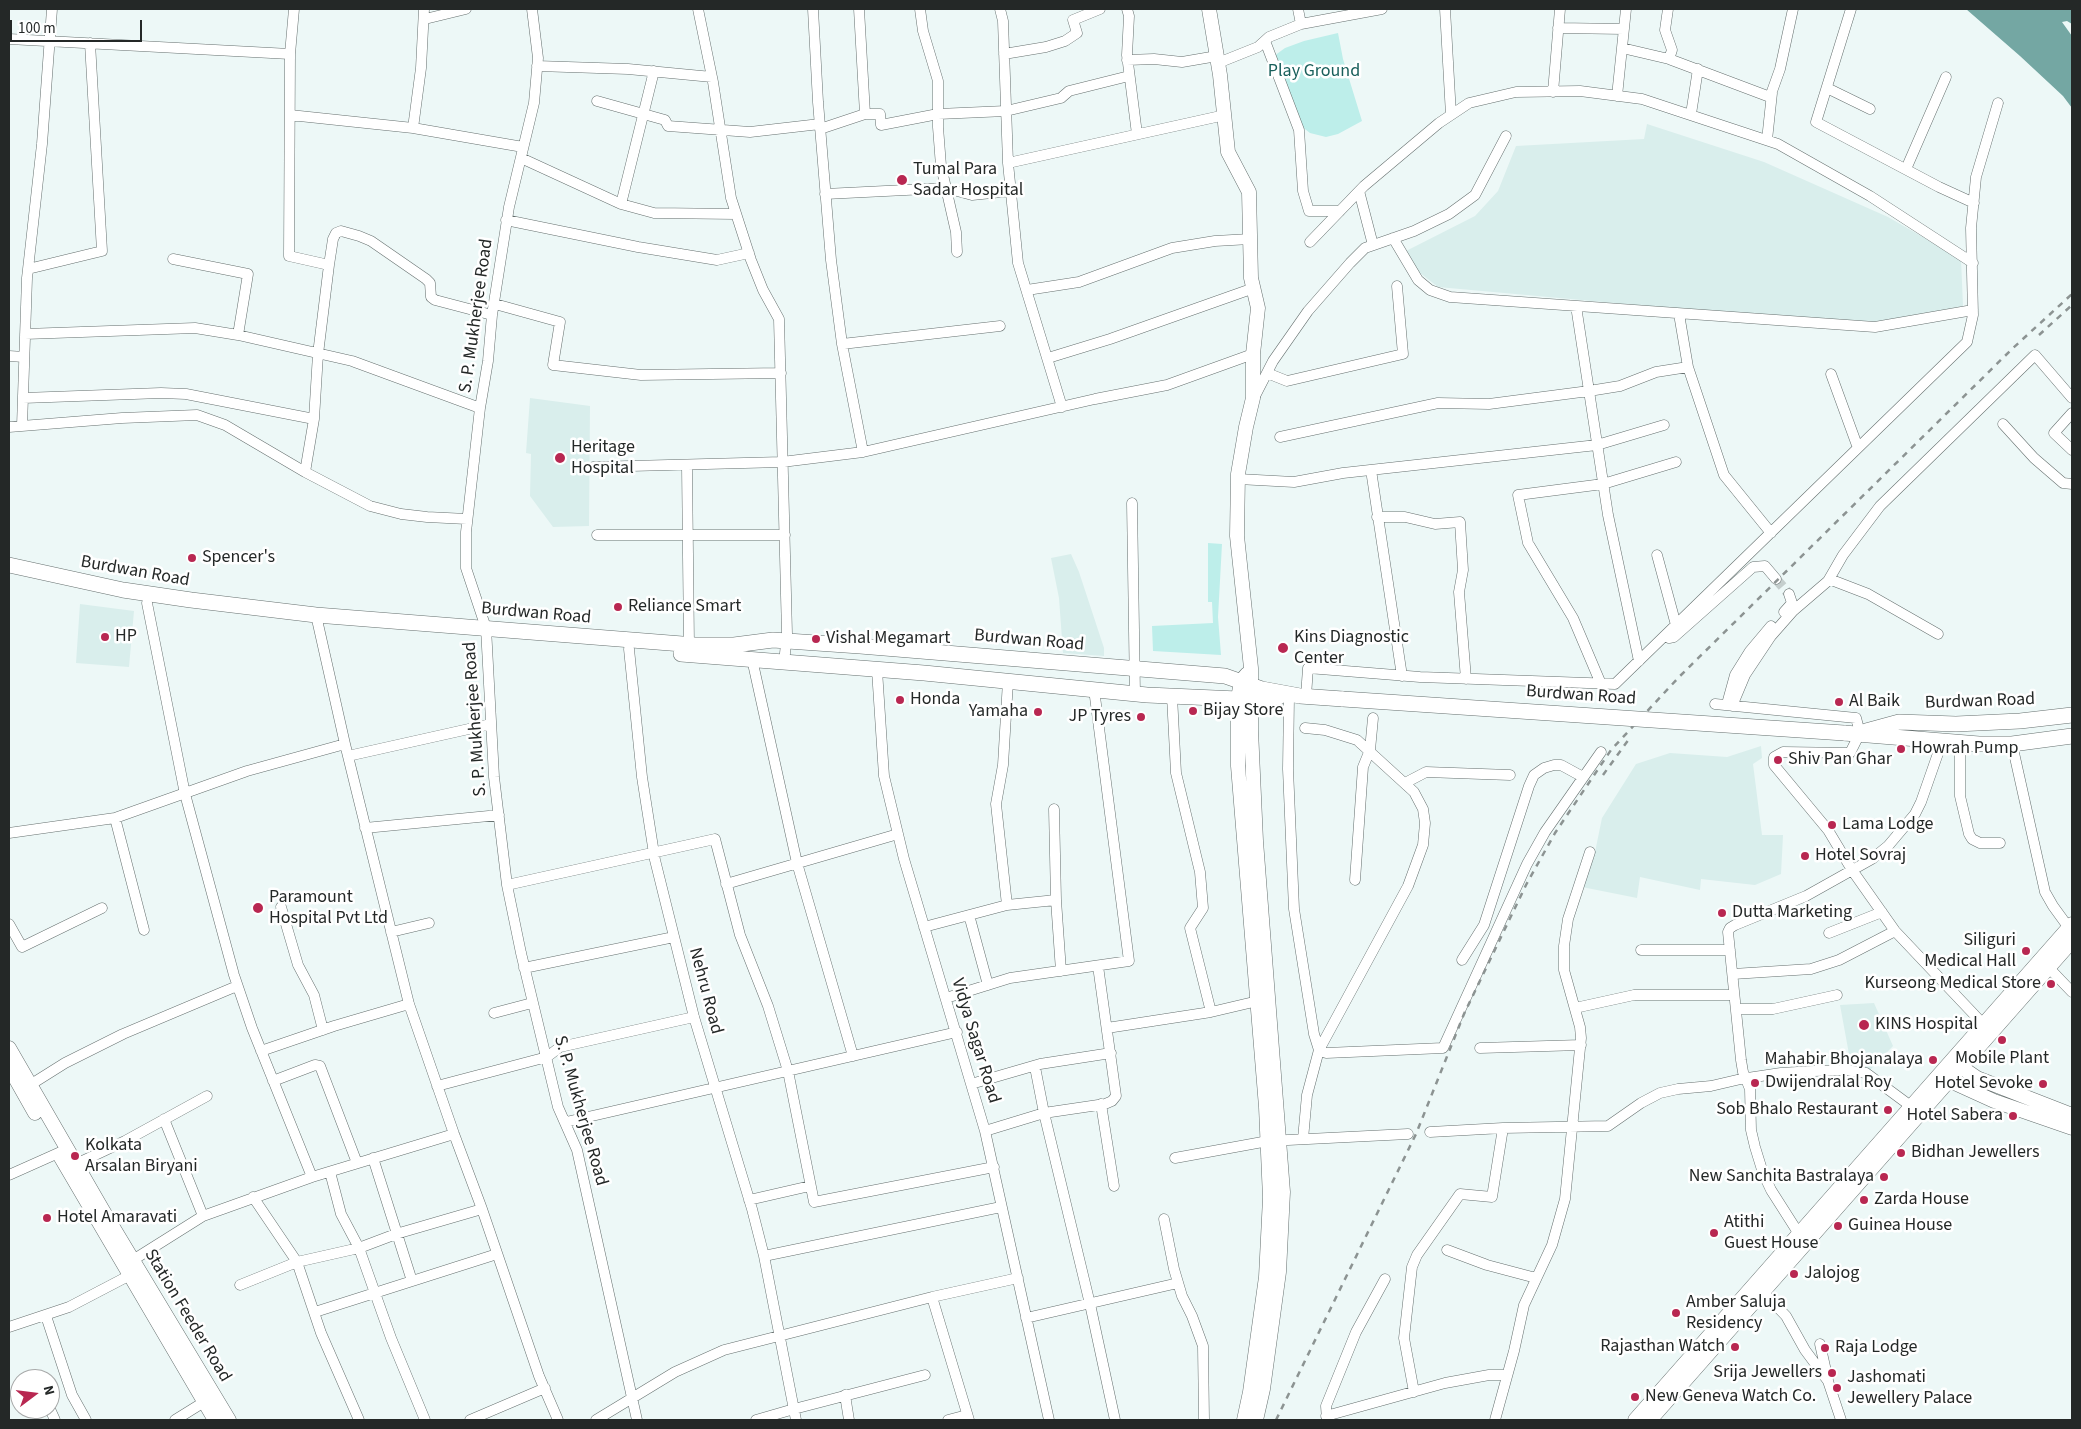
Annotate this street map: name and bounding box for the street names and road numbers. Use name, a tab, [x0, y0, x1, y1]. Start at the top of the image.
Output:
street label: S. P. Mukherjee Road	[456, 238, 498, 394]
street label: Burdwan Road	[79, 552, 191, 592]
street label: Burdwan Road	[480, 598, 592, 630]
street label: Burdwan Road	[973, 625, 1085, 657]
street label: S. P. Mukherjee Road	[460, 641, 492, 797]
street label: Burdwan Road	[1525, 681, 1637, 711]
street label: Burdwan Road	[1924, 689, 2036, 715]
street label: Nehru Road	[683, 945, 727, 1037]
street label: Vidya Sagar Road	[946, 976, 1004, 1106]
street label: S. P. Mukherjee Road	[548, 1033, 612, 1189]
street label: Station Feeder Road	[139, 1246, 235, 1386]

